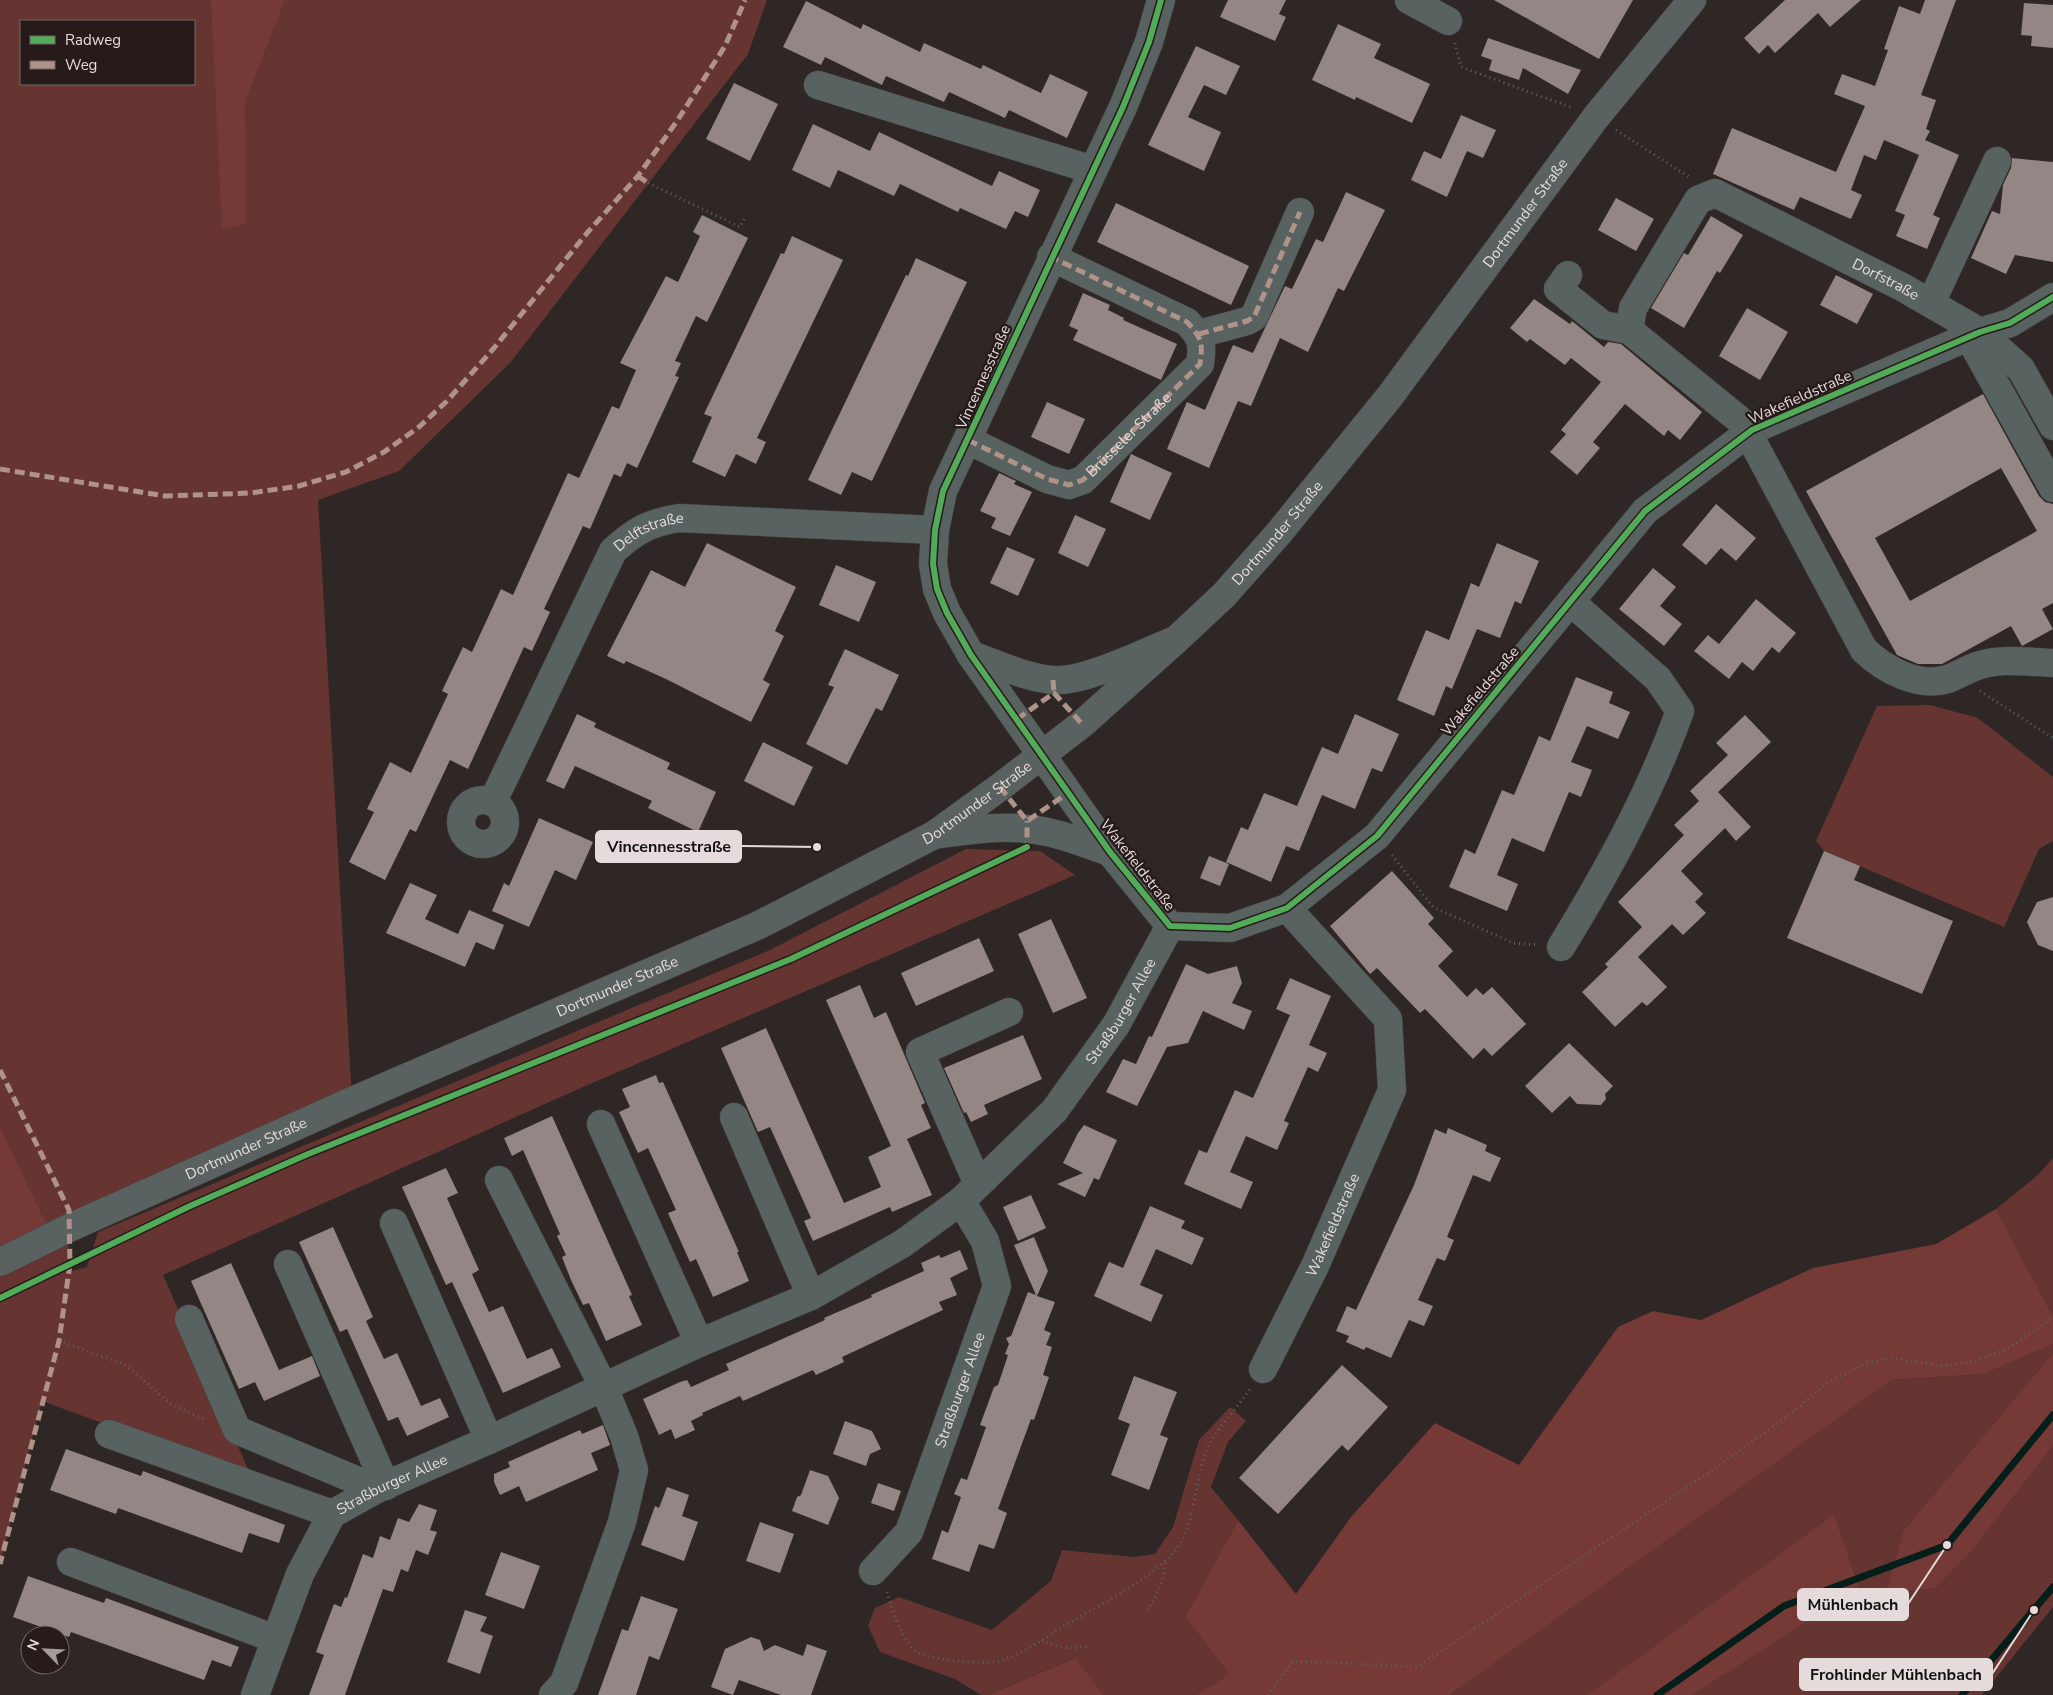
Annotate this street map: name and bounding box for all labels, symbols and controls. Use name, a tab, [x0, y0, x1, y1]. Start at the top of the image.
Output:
legend	[20, 20, 195, 85]
text: Radweg	[65, 30, 121, 50]
text: Weg	[65, 55, 97, 75]
street label: Dortmunder Straße	[1478, 154, 1572, 272]
street label: Dorfstraße	[1849, 254, 1923, 305]
street label: Vincennesstraße	[951, 322, 1015, 433]
street label: Wakefieldstraße	[1745, 365, 1855, 429]
street label: Brüsseler Straße	[1081, 388, 1176, 482]
street label: Dortmunder Straße	[1227, 476, 1327, 590]
street label: Delftstraße	[609, 508, 684, 556]
street label: Wakefieldstraße	[1437, 642, 1523, 740]
street label: Dortmunder Straße	[919, 756, 1036, 849]
street label: Wakefieldstraße	[1096, 815, 1180, 915]
callout: Vincennesstraße	[596, 831, 741, 862]
text: Vincennesstraße	[606, 836, 731, 858]
street label: Dortmunder Straße	[553, 951, 681, 1022]
street label: Straßburger Allee	[1081, 955, 1161, 1069]
street label: Dortmunder Straße	[182, 1113, 310, 1185]
street label: Wakefieldstraße	[1301, 1170, 1364, 1280]
street label: Straßburger Allee	[930, 1329, 990, 1450]
street label: Straßburger Allee	[333, 1449, 451, 1520]
callout: Mühlenbach	[1798, 1589, 1908, 1620]
text: Mühlenbach	[1808, 1594, 1898, 1616]
north arrow	[20, 1625, 70, 1675]
text: N	[23, 1636, 44, 1654]
callout: Frohlinder Mühlenbach	[1800, 1659, 1992, 1690]
text: Frohlinder Mühlenbach	[1810, 1664, 1982, 1686]

